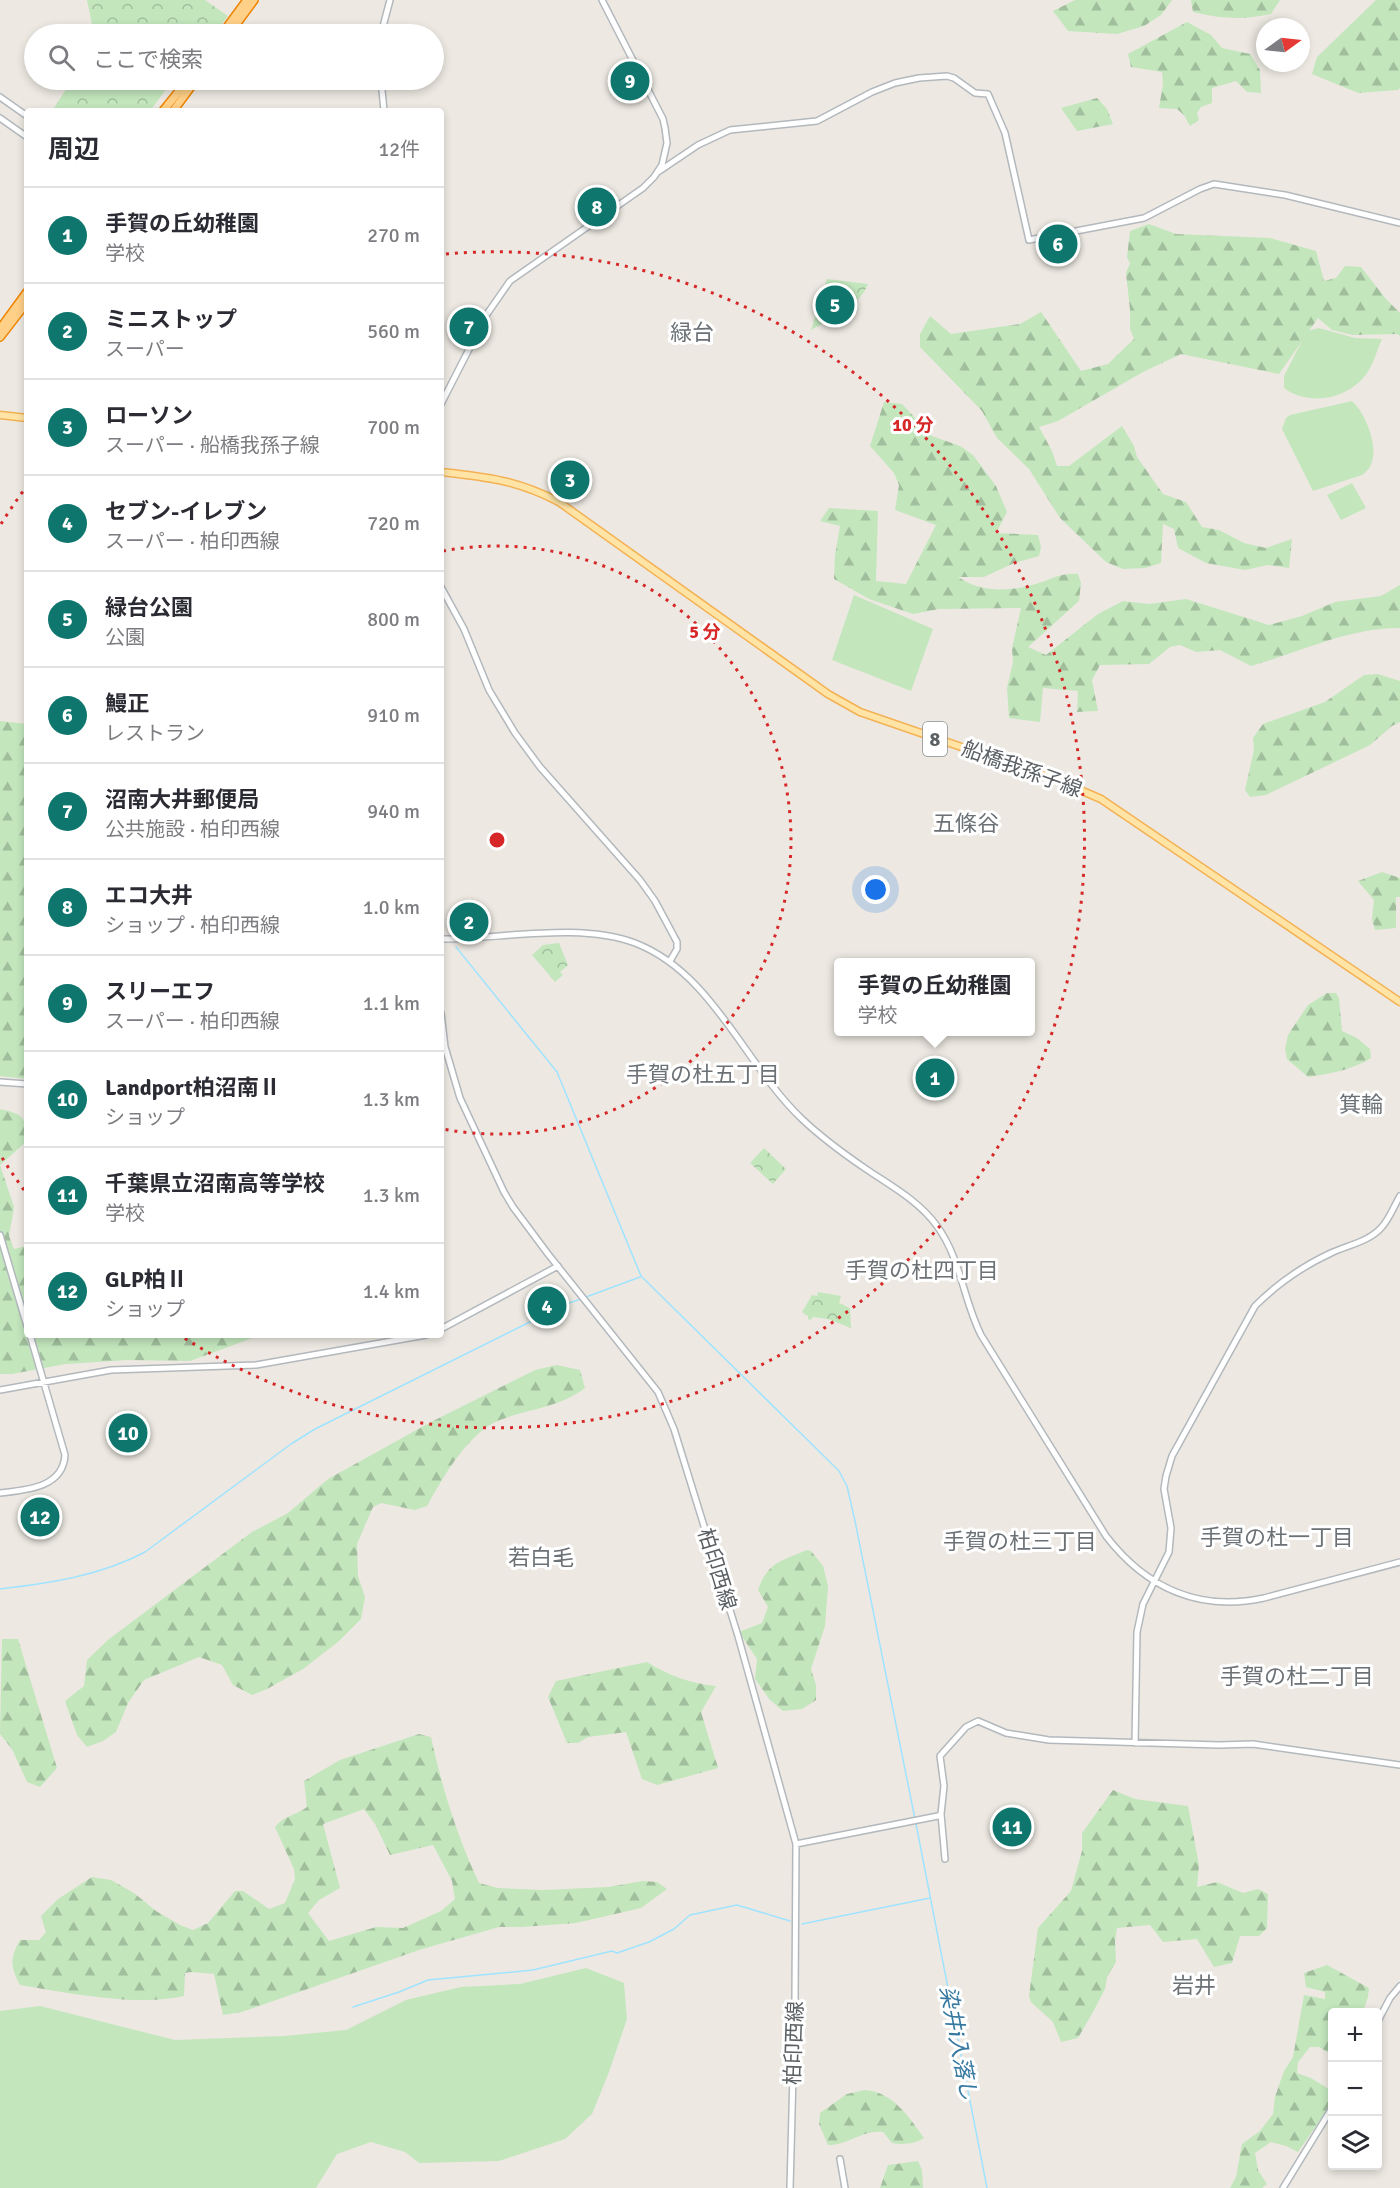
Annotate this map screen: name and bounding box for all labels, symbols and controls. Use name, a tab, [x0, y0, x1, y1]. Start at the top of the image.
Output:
north arrow	[1256, 18, 1310, 72]
search box	[24, 24, 444, 90]
icon: search	[45, 41, 78, 74]
text: ここで検索	[93, 46, 203, 73]
pin: 9	[610, 58, 650, 104]
text: 周辺	[48, 134, 100, 166]
text: 12件	[378, 137, 420, 162]
pin: 8	[578, 184, 616, 230]
text: 手賀の丘幼稚園	[105, 210, 259, 237]
pin: 6	[1038, 222, 1078, 266]
text: 1	[62, 223, 73, 248]
text: 270 m	[367, 223, 420, 248]
text: 学校	[105, 241, 145, 266]
pin: 5	[816, 282, 854, 328]
pin: 7	[450, 304, 488, 350]
text: ミニストップ	[105, 306, 237, 333]
text: 2	[62, 319, 73, 344]
text: 560 m	[367, 319, 420, 344]
district label: 緑台	[670, 319, 714, 346]
text: スーパー	[105, 337, 185, 362]
text: ローソン	[105, 402, 193, 429]
text: 10 分	[892, 414, 934, 436]
text: 3	[62, 415, 73, 440]
text: 700 m	[367, 415, 420, 440]
text: スーパー · 船橋我孫子線	[105, 433, 320, 458]
pin: 3	[550, 458, 590, 502]
text: セブン-イレブン	[105, 498, 267, 525]
text: 4	[62, 511, 73, 536]
text: 720 m	[367, 511, 420, 536]
text: スーパー · 柏印西線	[105, 529, 280, 554]
text: 緑台公園	[105, 594, 193, 621]
text: 5	[62, 607, 73, 632]
text: 800 m	[367, 607, 420, 632]
text: 5 分	[689, 621, 721, 643]
text: 公園	[105, 625, 145, 650]
text: 鰻正	[105, 690, 149, 717]
text: 6	[62, 703, 73, 728]
text: 910 m	[367, 703, 420, 728]
text: レストラン	[105, 721, 205, 746]
road number: 8	[923, 722, 947, 756]
street label: 船橋我孫子線	[958, 735, 1086, 803]
text: 沼南大井郵便局	[105, 786, 259, 813]
text: 7	[62, 799, 73, 824]
text: 940 m	[367, 799, 420, 824]
district label: 五條谷	[933, 810, 999, 837]
text: 公共施設 · 柏印西線	[105, 817, 280, 842]
centre of rings	[487, 830, 507, 850]
your location	[861, 875, 890, 904]
text: エコ大井	[105, 882, 193, 909]
text: 8	[62, 895, 73, 920]
text: 1.0 km	[363, 895, 420, 920]
pin: 2	[450, 900, 488, 944]
text: ショップ · 柏印西線	[105, 913, 280, 938]
popup	[834, 958, 1035, 1036]
text: 手賀の丘幼稚園	[857, 972, 1012, 999]
text: スリーエフ	[105, 978, 215, 1005]
text: 9	[62, 991, 73, 1016]
text: 1.1 km	[363, 991, 420, 1016]
text: 学校	[857, 1003, 897, 1028]
text: スーパー · 柏印西線	[105, 1009, 280, 1034]
pin: 1	[916, 1056, 954, 1100]
district label: 手賀の杜五丁目	[626, 1061, 780, 1088]
text: Landport柏沼南Ⅱ	[105, 1074, 281, 1101]
text: 10	[57, 1087, 78, 1112]
text: 1.3 km	[363, 1087, 420, 1112]
district label: 箕輪	[1339, 1091, 1383, 1118]
text: ショップ	[105, 1105, 185, 1130]
text: 千葉県立沼南高等学校	[105, 1170, 325, 1197]
text: 11	[57, 1183, 78, 1208]
text: 1.3 km	[363, 1183, 420, 1208]
text: 学校	[105, 1201, 145, 1226]
district label: 手賀の杜四丁目	[845, 1257, 999, 1284]
text: GLP柏Ⅱ	[105, 1266, 188, 1293]
text: 12	[57, 1279, 78, 1304]
text: 1.4 km	[363, 1279, 420, 1304]
pin: 4	[528, 1284, 566, 1328]
text: ショップ	[105, 1297, 185, 1322]
pin: 10	[108, 1410, 148, 1456]
pin: 12	[20, 1494, 60, 1540]
district label: 手賀の杜一丁目	[1200, 1524, 1354, 1551]
street label: 柏印西線	[692, 1525, 742, 1613]
district label: 手賀の杜三丁目	[943, 1528, 1097, 1555]
district label: 若白毛	[508, 1544, 574, 1571]
district label: 手賀の杜二丁目	[1220, 1663, 1374, 1690]
pin: 11	[992, 1804, 1032, 1850]
district label: 岩井	[1172, 1972, 1216, 1999]
water label: 染井i入落し	[934, 1984, 983, 2103]
street label: 柏印西線	[780, 2001, 808, 2085]
map controls	[1328, 2008, 1382, 2170]
button: +	[1328, 2008, 1382, 2062]
button: −	[1328, 2062, 1382, 2116]
button: layers	[1328, 2116, 1382, 2170]

